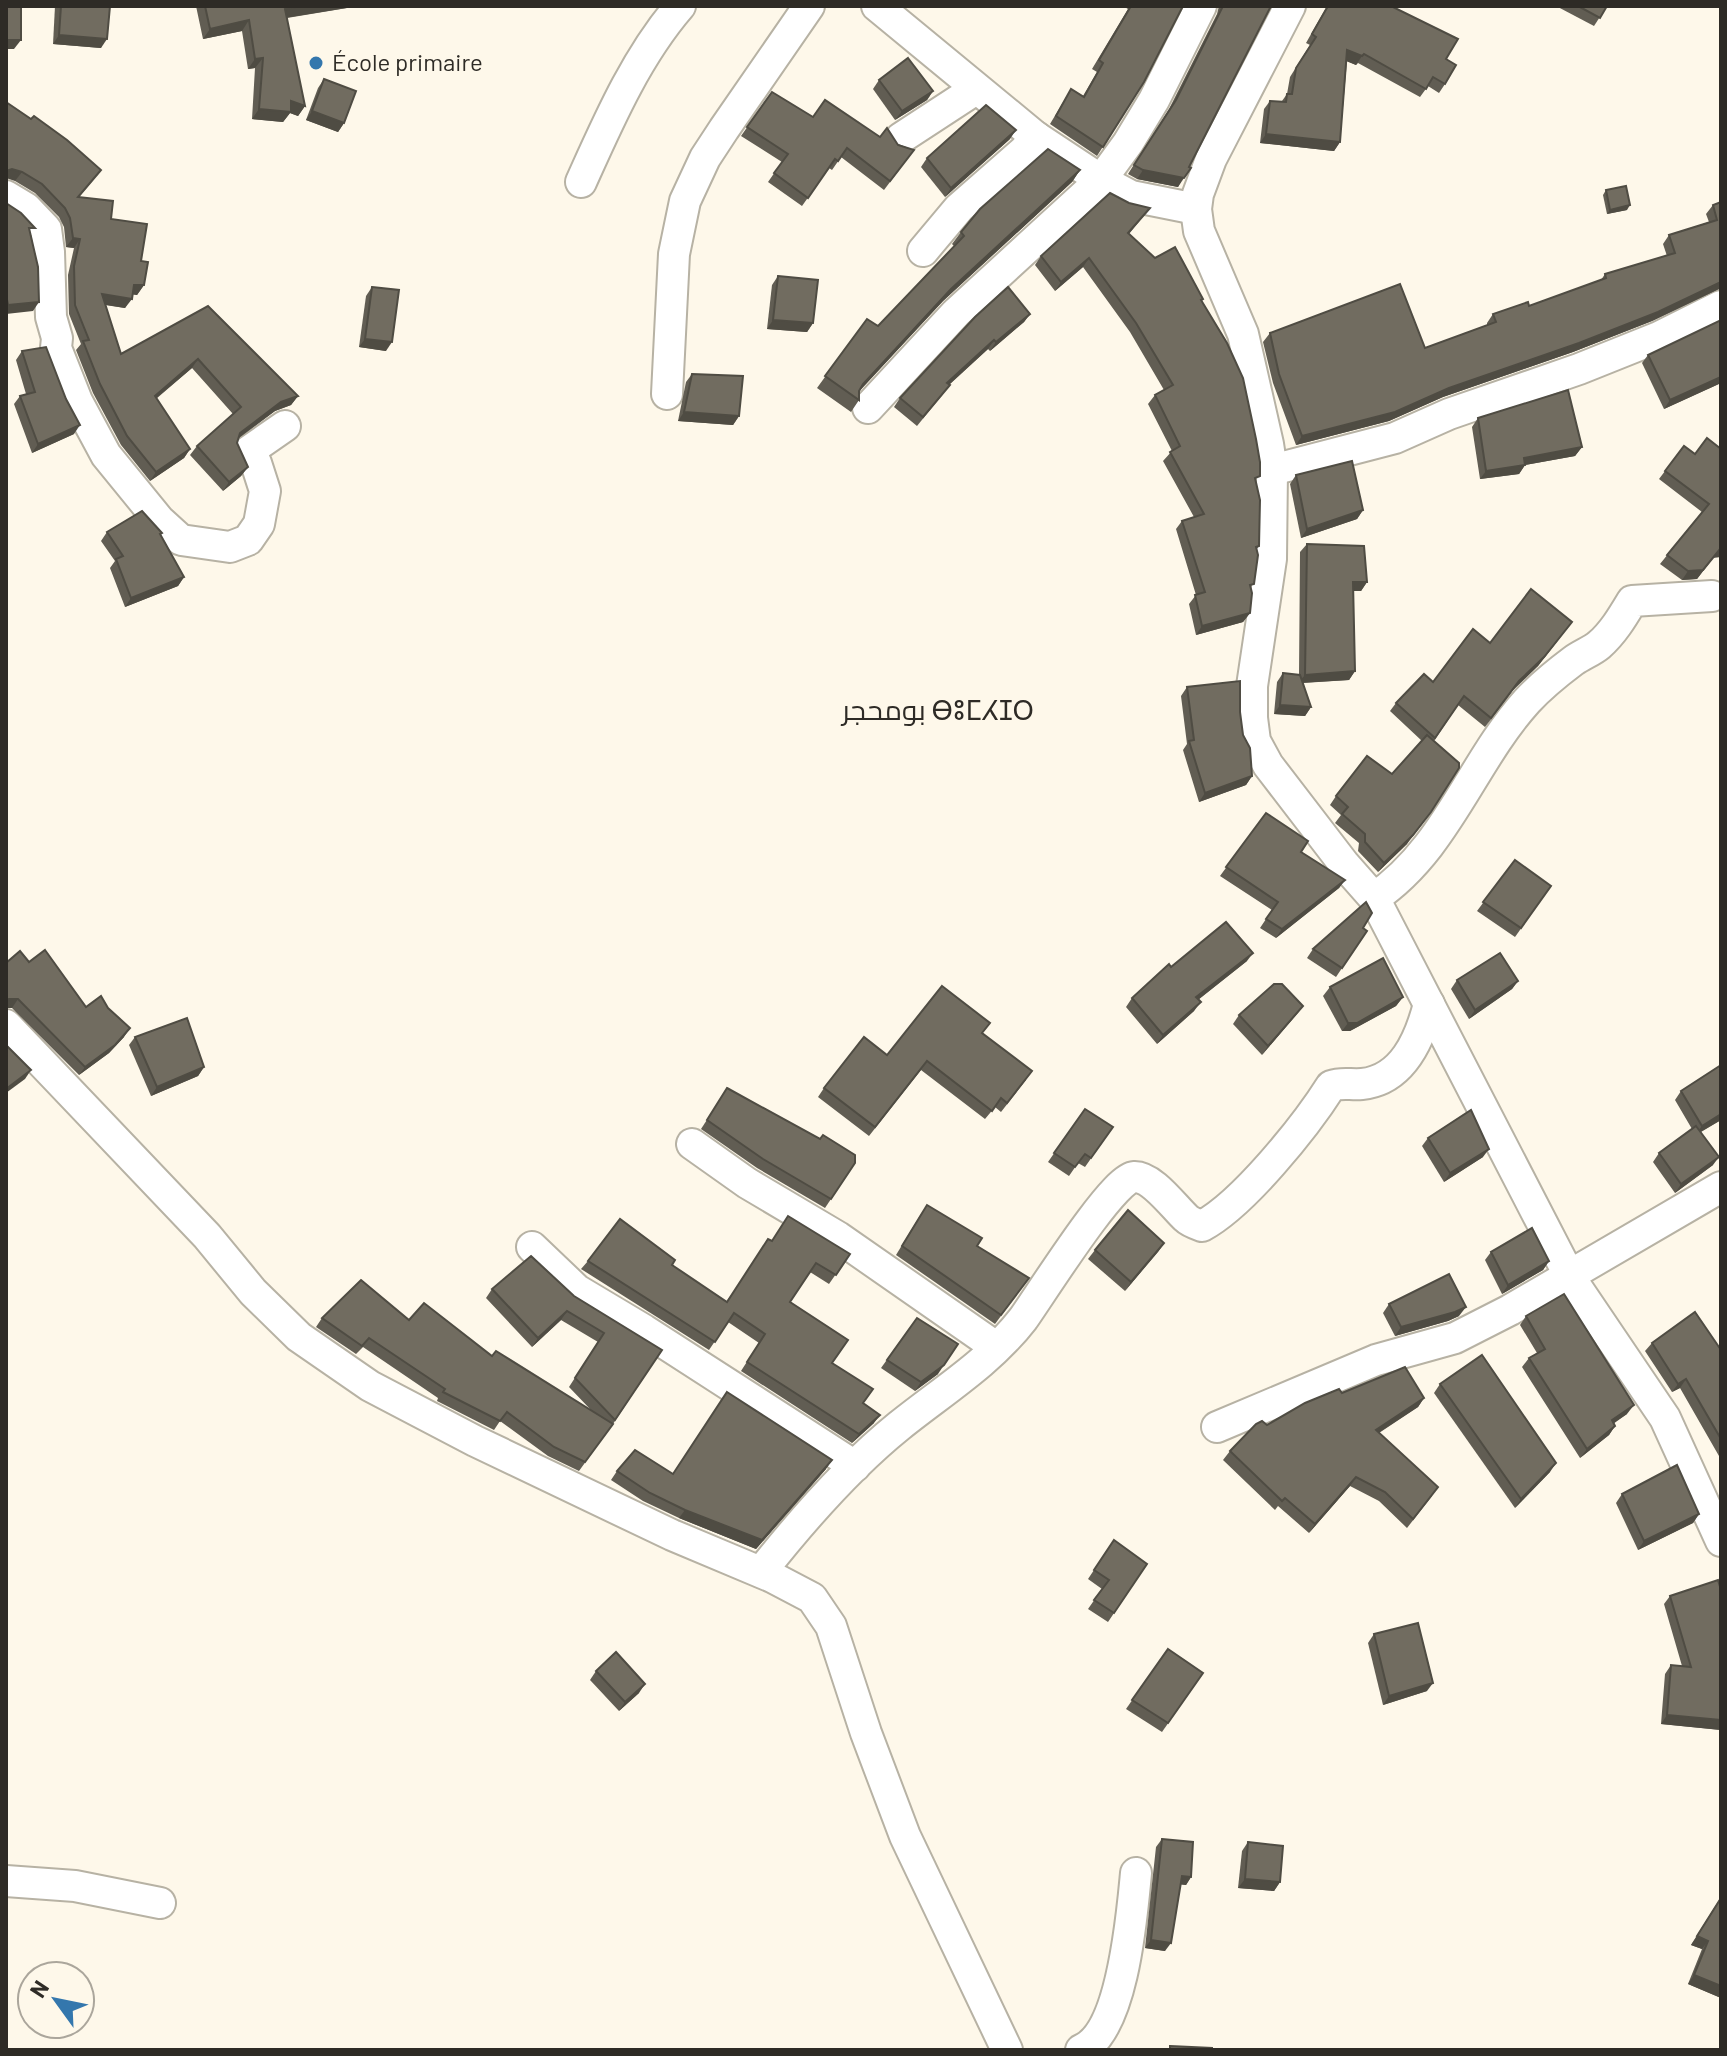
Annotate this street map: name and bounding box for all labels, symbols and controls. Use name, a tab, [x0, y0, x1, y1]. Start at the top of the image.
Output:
place label: École primaire	[332, 47, 483, 76]
marker: École primaire	[307, 54, 325, 72]
district label: بومحجر ⴱⵓⵎⵃⵊⵔ	[840, 692, 1034, 726]
north arrow	[16, 1960, 96, 2040]
text: N	[23, 1975, 53, 2002]

